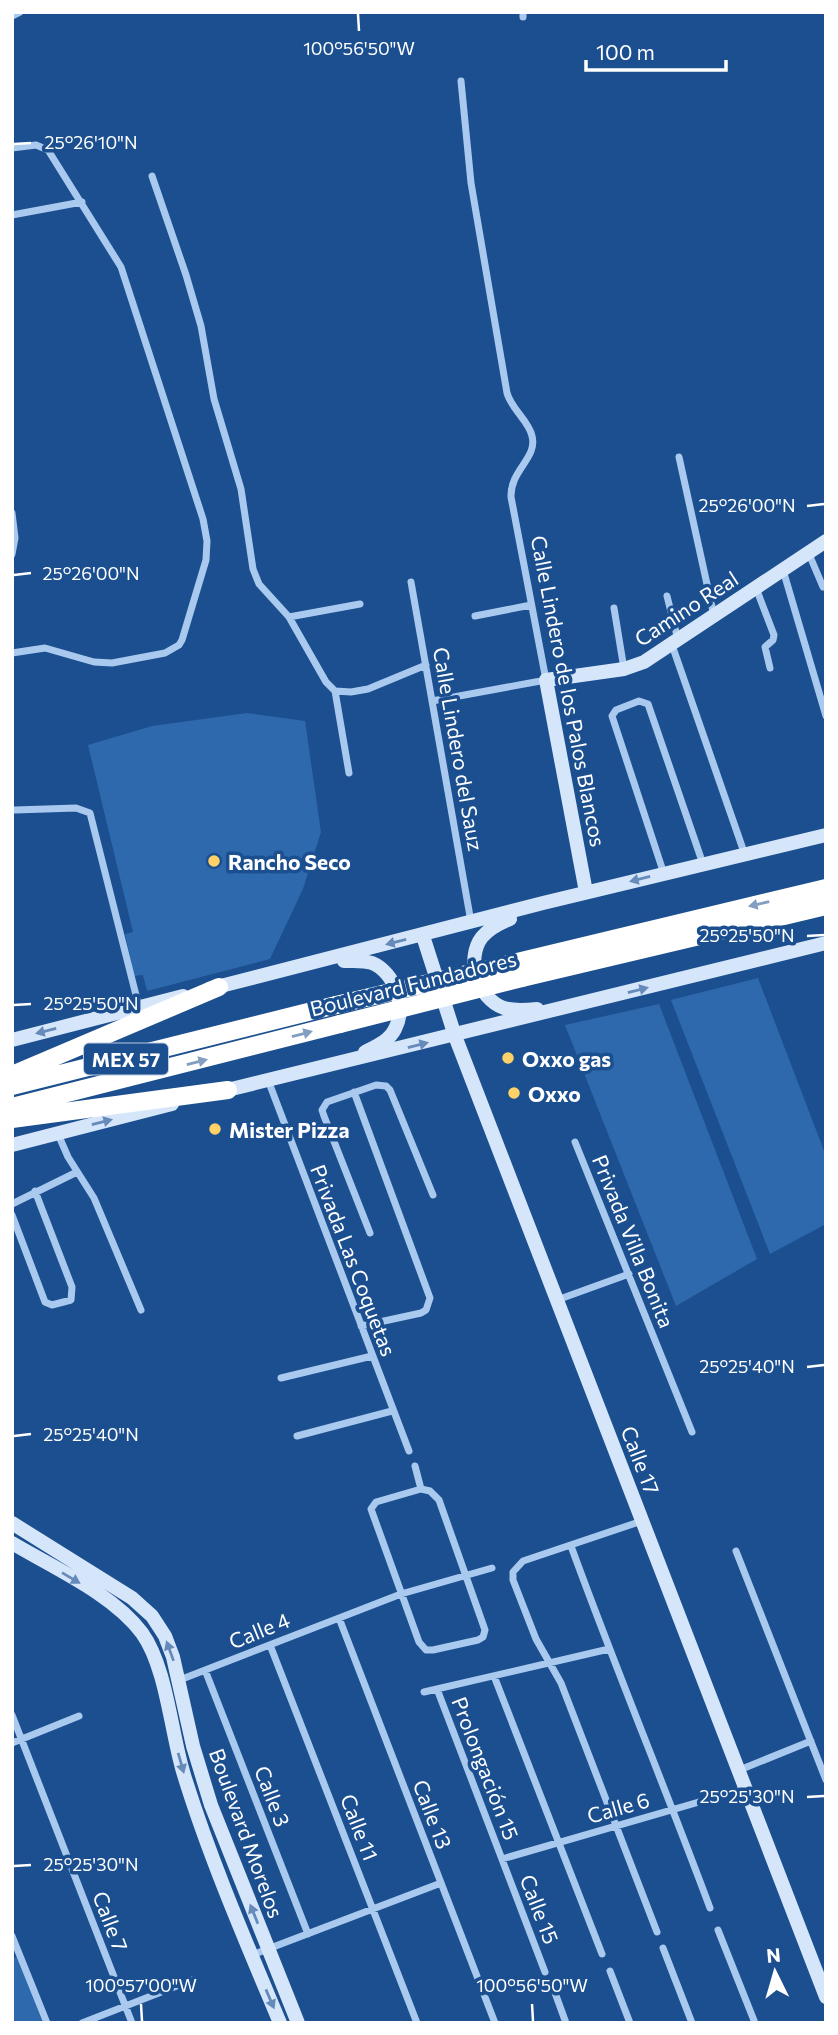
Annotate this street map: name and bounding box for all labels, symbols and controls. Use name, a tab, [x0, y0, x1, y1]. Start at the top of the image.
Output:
scale bar	[586, 28, 726, 72]
text: 100°56'50"W	[303, 37, 415, 59]
text: 100 m	[596, 39, 655, 64]
text: 25°26'10"N	[45, 131, 138, 153]
text: 25°26'00"N	[698, 494, 796, 516]
street label: Calle Lindero de los Palos Blancos	[527, 533, 611, 849]
text: 25°26'00"N	[42, 562, 140, 584]
street label: Camino Real	[630, 565, 742, 651]
street label: Calle Lindero del Sauz	[429, 645, 489, 853]
place label: Rancho Seco	[228, 849, 351, 874]
marker: Rancho Seco	[206, 853, 222, 869]
one-way arrow	[629, 874, 651, 885]
one-way arrow	[748, 899, 770, 910]
text: 25°25'50"N	[699, 924, 795, 946]
one-way arrow	[385, 937, 407, 948]
street label: Boulevard Fundadores	[307, 945, 519, 1021]
one-way arrow	[627, 984, 649, 995]
text: 25°25'50"N	[43, 992, 139, 1014]
one-way arrow	[35, 1026, 57, 1037]
one-way arrow	[292, 1029, 313, 1039]
one-way arrow	[407, 1039, 429, 1050]
road number: MEX 57	[84, 1044, 168, 1074]
place label: Oxxo gas	[522, 1046, 611, 1071]
marker: Oxxo gas	[500, 1050, 516, 1066]
one-way arrow	[187, 1056, 209, 1067]
place label: Oxxo	[528, 1081, 581, 1106]
marker: Oxxo	[506, 1085, 522, 1101]
one-way arrow	[91, 1116, 113, 1127]
place label: Mister Pizza	[229, 1117, 349, 1142]
marker: Mister Pizza	[207, 1121, 223, 1137]
street label: Privada Villa Bonita	[588, 1151, 680, 1331]
street label: Privada Las Coquetas	[306, 1161, 402, 1359]
text: 25°25'40"N	[699, 1355, 795, 1377]
street label: Calle 17	[617, 1422, 665, 1498]
text: 25°25'40"N	[43, 1423, 139, 1445]
one-way arrow	[61, 1572, 80, 1584]
street label: Calle 4	[225, 1606, 294, 1654]
one-way arrow	[165, 1641, 176, 1662]
street label: Prolongación 15	[447, 1693, 525, 1843]
street label: Boulevard Morelos	[205, 1745, 289, 1921]
one-way arrow	[176, 1753, 186, 1774]
street label: Calle 3	[250, 1762, 296, 1830]
street label: Calle 13	[408, 1776, 458, 1852]
text: 25°25'30"N	[699, 1785, 795, 1807]
street label: Calle 6	[584, 1786, 652, 1828]
street label: Calle 11	[336, 1790, 384, 1864]
text: 25°25'30"N	[43, 1853, 139, 1875]
street label: Calle 15	[515, 1871, 565, 1947]
street label: Calle 7	[88, 1887, 134, 1955]
one-way arrow	[249, 1903, 260, 1924]
north arrow	[740, 1937, 810, 2007]
text: N	[765, 1942, 782, 1967]
text: 100°57'00"W	[85, 1974, 197, 1996]
text: 100°56'50"W	[476, 1974, 588, 1996]
one-way arrow	[264, 1989, 276, 2009]

